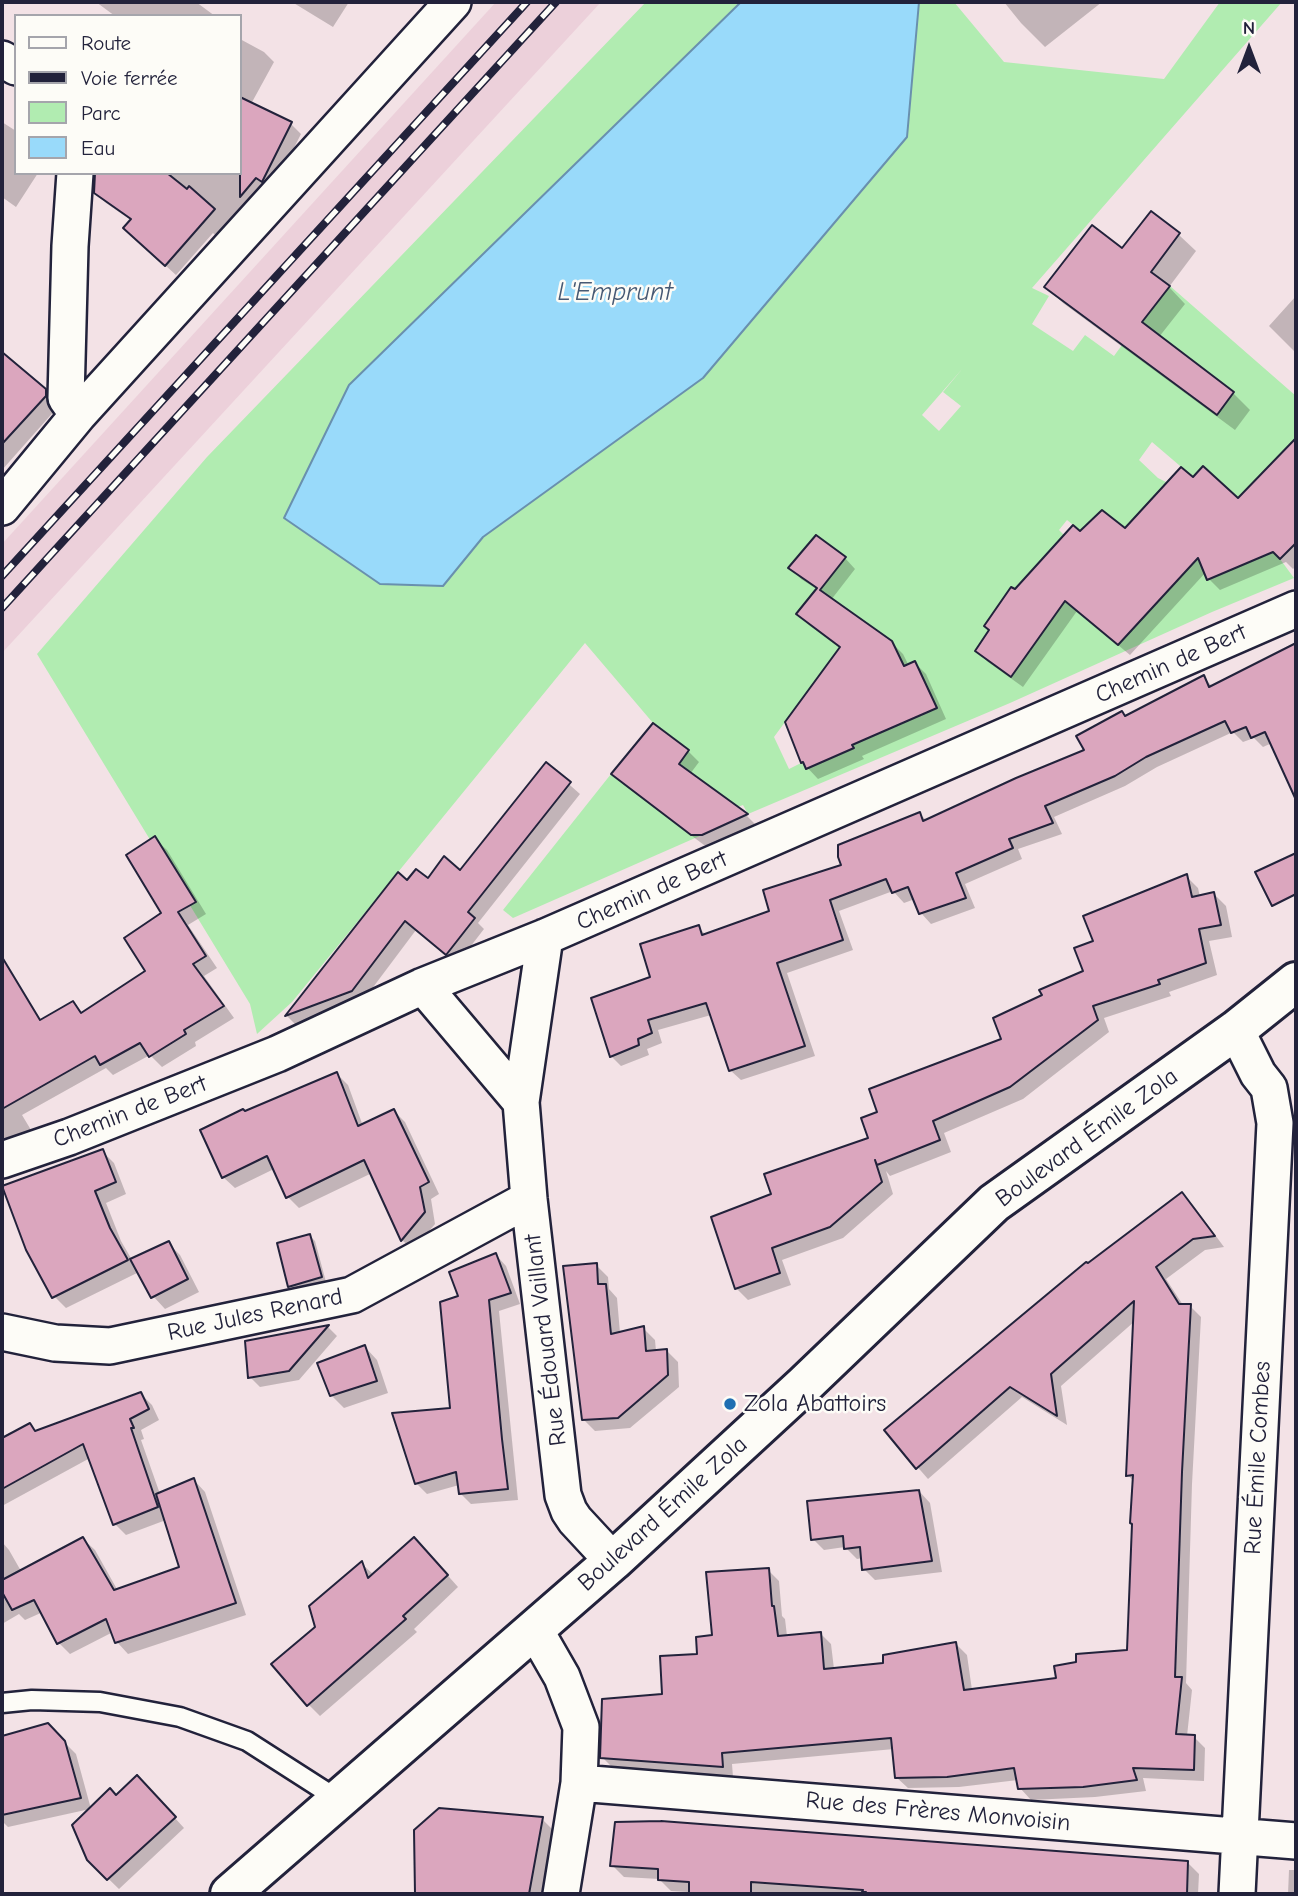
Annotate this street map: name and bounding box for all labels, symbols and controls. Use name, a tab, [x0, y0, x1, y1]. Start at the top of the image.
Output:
legend	[14, 14, 242, 175]
north arrow	[1214, 14, 1284, 84]
text: N	[1243, 17, 1255, 39]
text: Route	[81, 31, 131, 55]
text: Voie ferrée	[81, 66, 178, 90]
text: Parc	[81, 101, 121, 125]
text: Eau	[81, 136, 115, 160]
water label: L'Emprunt	[558, 277, 672, 309]
street label: Chemin de Bert	[1091, 618, 1251, 710]
street label: Chemin de Bert	[572, 845, 732, 937]
street label: Boulevard Émile Zola	[990, 1062, 1184, 1214]
street label: Chemin de Bert	[49, 1069, 211, 1155]
street label: Rue Édouard Vaillant	[519, 1233, 573, 1447]
street label: Rue Jules Renard	[165, 1282, 345, 1348]
street label: Rue Émile Combes	[1239, 1360, 1277, 1556]
place label: Zola Abattoirs	[744, 1390, 886, 1418]
marker: Zola Abattoirs	[722, 1396, 738, 1412]
street label: Boulevard Émile Zola	[572, 1430, 754, 1598]
street label: Rue des Frères Monvoisin	[804, 1786, 1072, 1838]

